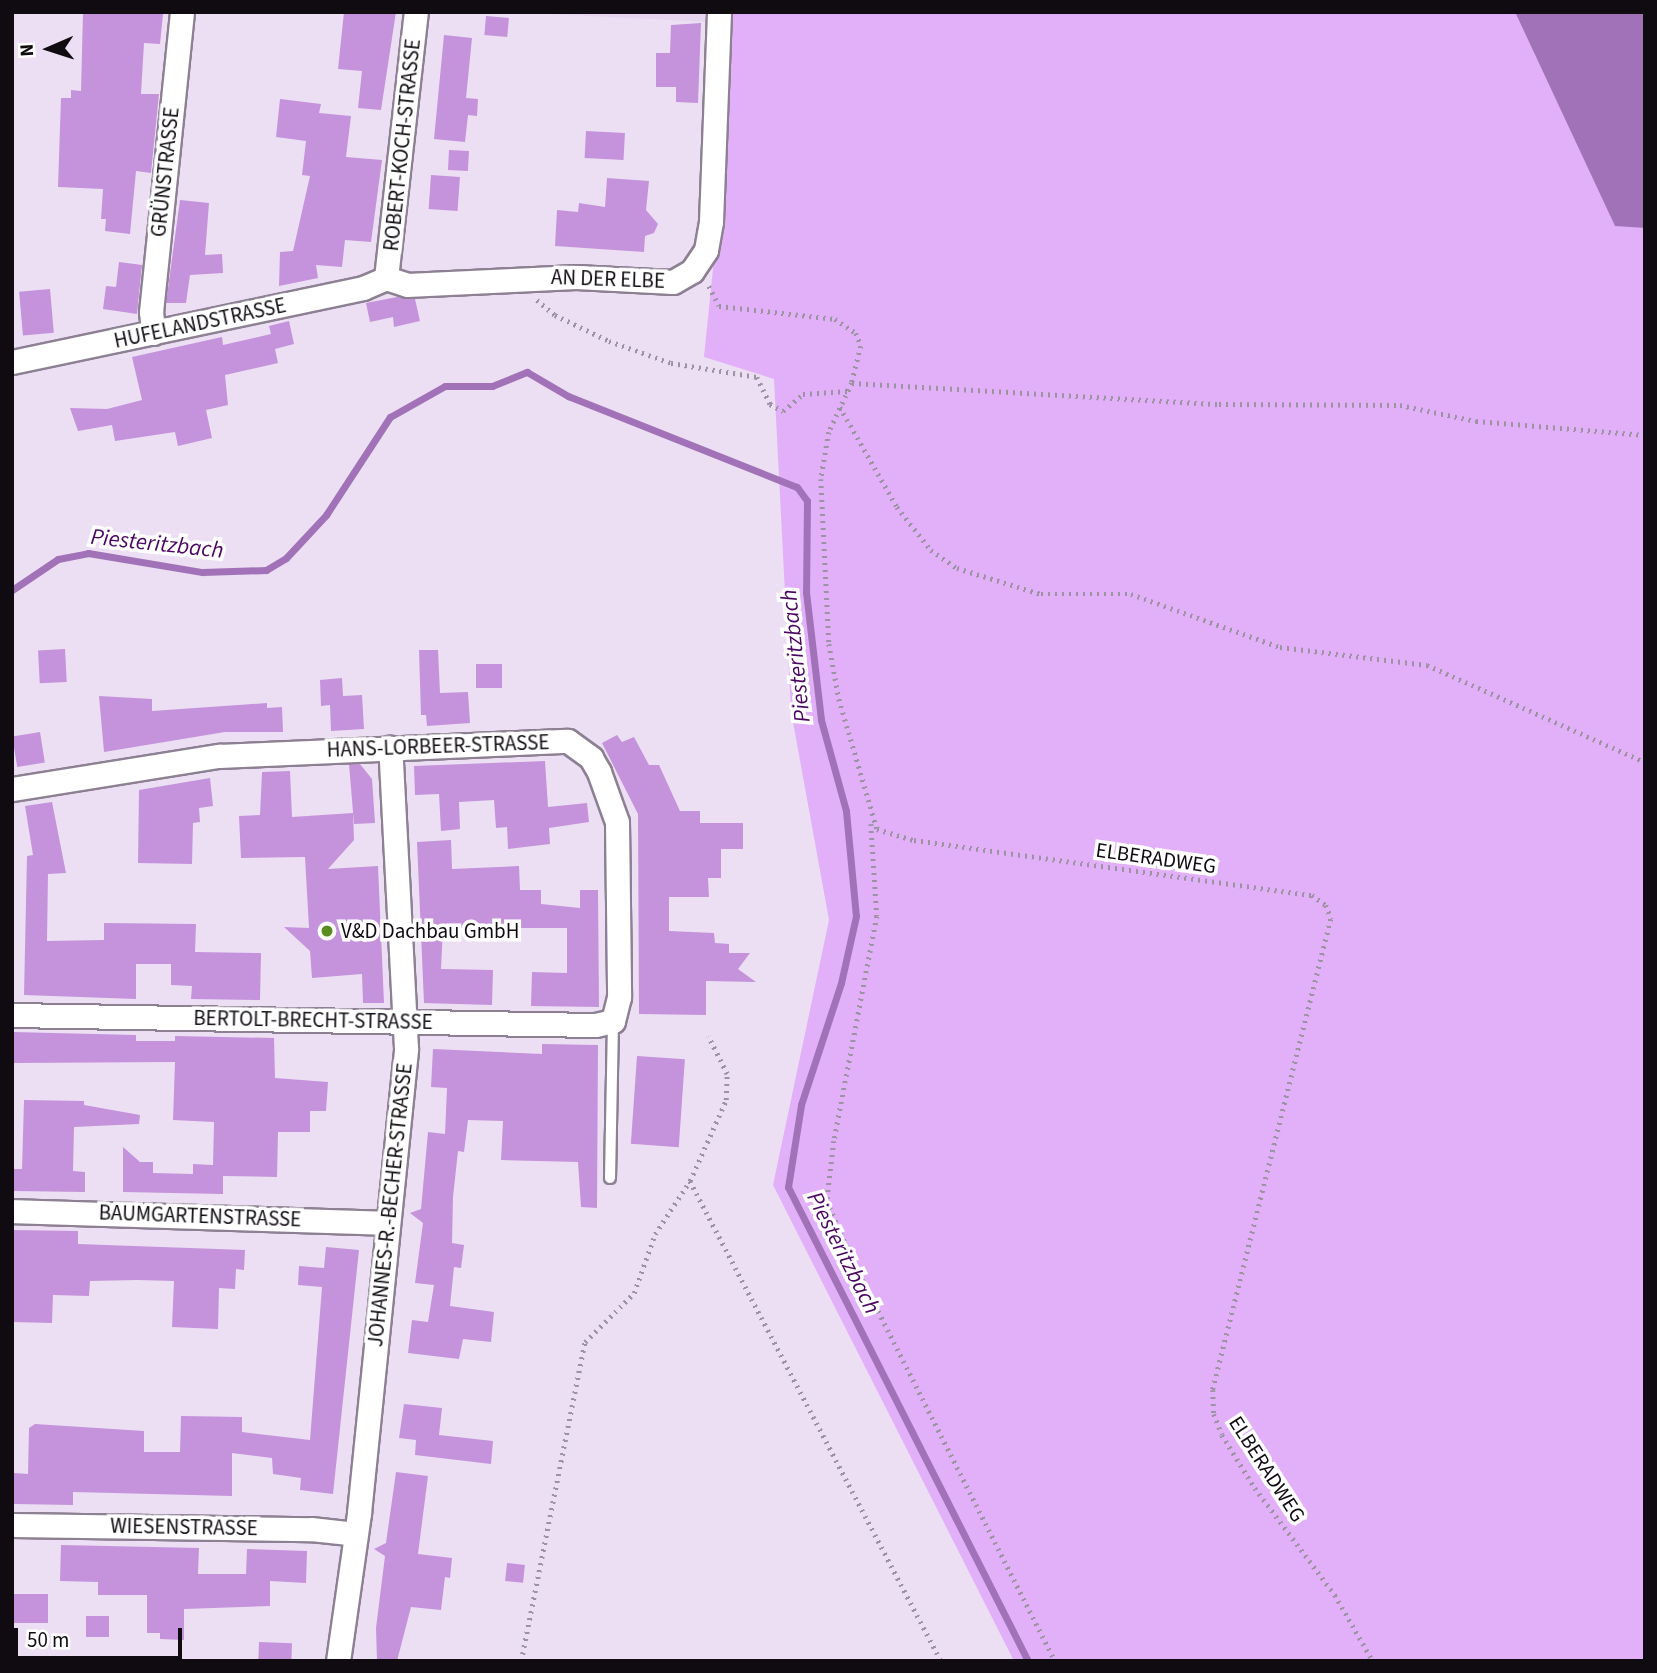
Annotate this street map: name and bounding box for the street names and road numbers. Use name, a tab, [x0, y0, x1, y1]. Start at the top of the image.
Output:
street label: ROBERT-KOCH-STRASSE	[378, 38, 426, 252]
street label: GRÜNSTRASSE	[146, 106, 184, 238]
street label: AN DER ELBE	[551, 264, 665, 294]
street label: HUFELANDSTRASSE	[112, 292, 288, 354]
street label: HANS-LORBEER-STRASSE	[326, 730, 550, 762]
street label: ELBERADWEG	[1094, 837, 1218, 879]
street label: BERTOLT-BRECHT-STRASSE	[193, 1005, 433, 1035]
street label: JOHANNES-R.-BECHER-STRASSE	[363, 1062, 417, 1348]
street label: BAUMGARTENSTRASSE	[98, 1200, 302, 1232]
street label: ELBERADWEG	[1223, 1411, 1311, 1527]
street label: WIESENSTRASSE	[110, 1513, 258, 1541]

